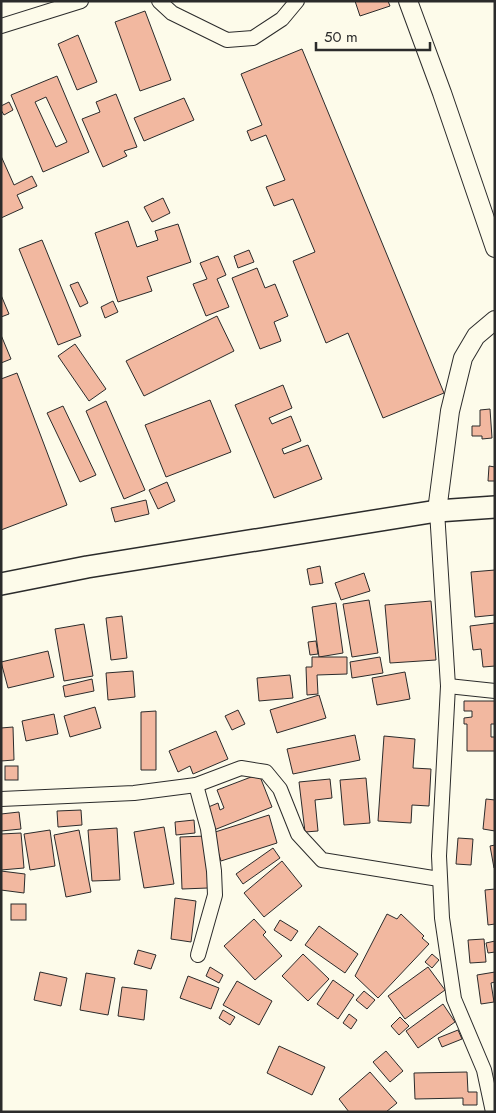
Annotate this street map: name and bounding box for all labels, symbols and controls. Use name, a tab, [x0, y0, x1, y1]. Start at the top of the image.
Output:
scale bar	[316, 20, 430, 52]
text: 50 m	[324, 26, 358, 48]

